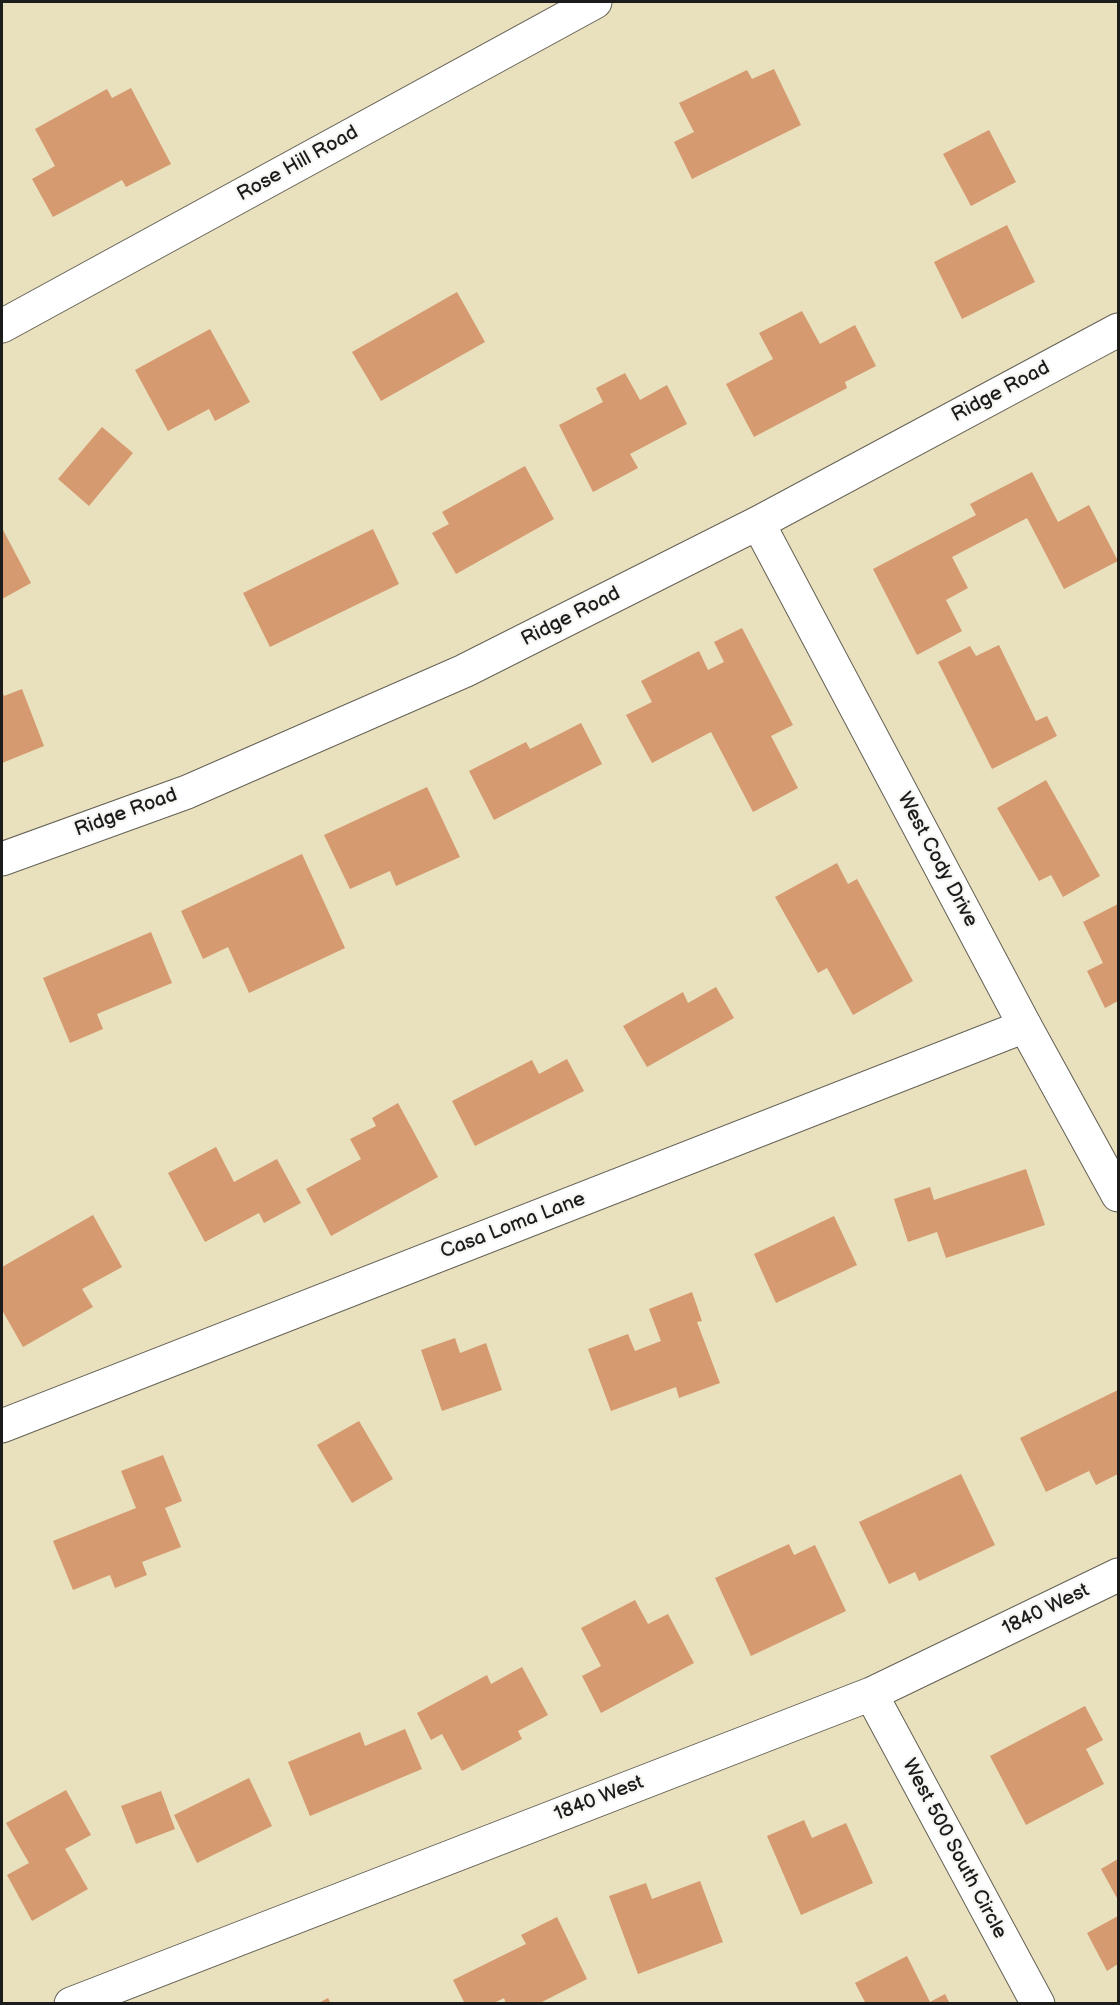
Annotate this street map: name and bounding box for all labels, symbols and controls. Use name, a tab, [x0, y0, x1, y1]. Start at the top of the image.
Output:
street label: Rose Hill Road	[233, 121, 363, 207]
street label: Ridge Road	[948, 356, 1054, 428]
street label: Ridge Road	[518, 582, 624, 652]
street label: Ridge Road	[71, 783, 181, 843]
street label: West Cody Drive	[891, 789, 983, 931]
street label: Casa Loma Lane	[437, 1187, 589, 1265]
street label: 1840 West	[999, 1579, 1093, 1641]
street label: West 500 South Circle	[896, 1755, 1012, 1943]
street label: 1840 West	[551, 1771, 647, 1827]

